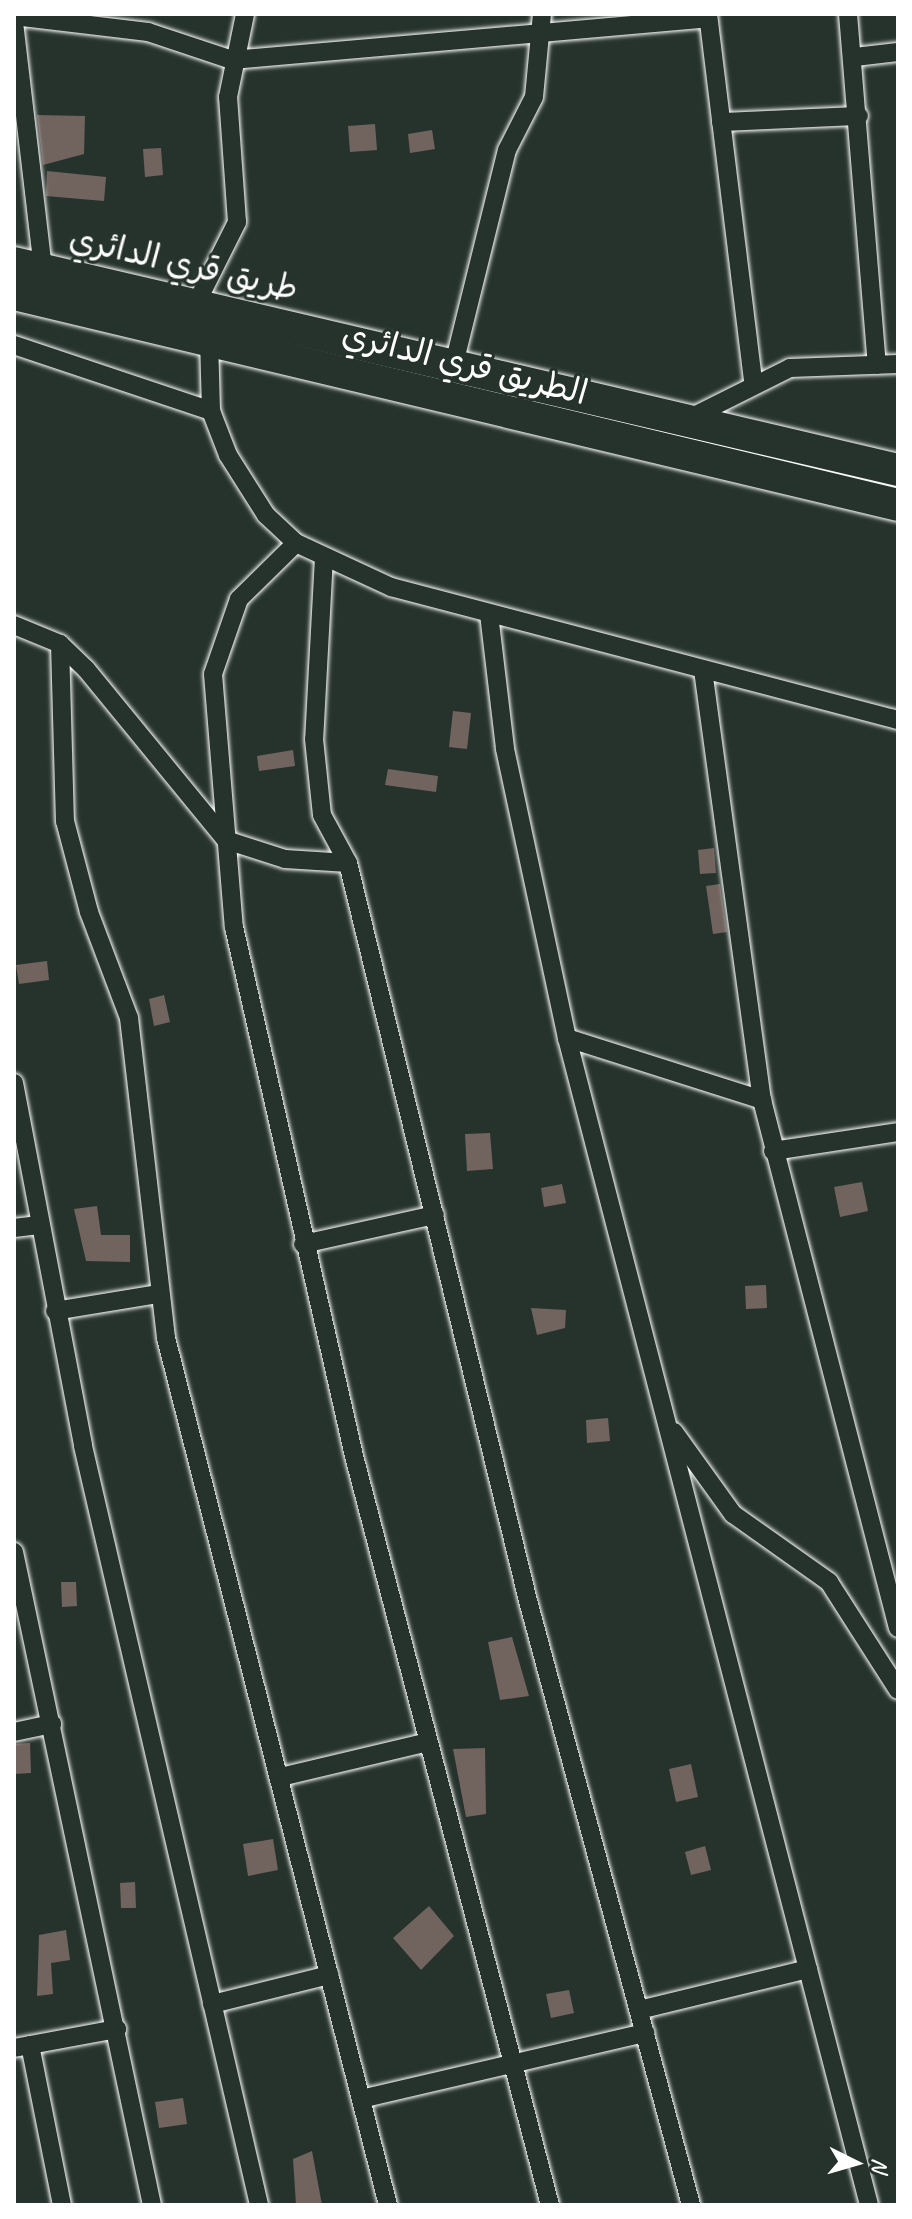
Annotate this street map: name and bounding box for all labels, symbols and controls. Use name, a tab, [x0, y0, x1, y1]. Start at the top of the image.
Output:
street label: طريق قري الدائري	[66, 217, 302, 309]
street label: الطريق قري الدائري	[338, 313, 592, 413]
north arrow	[816, 2123, 896, 2203]
text: N	[865, 2157, 894, 2173]

